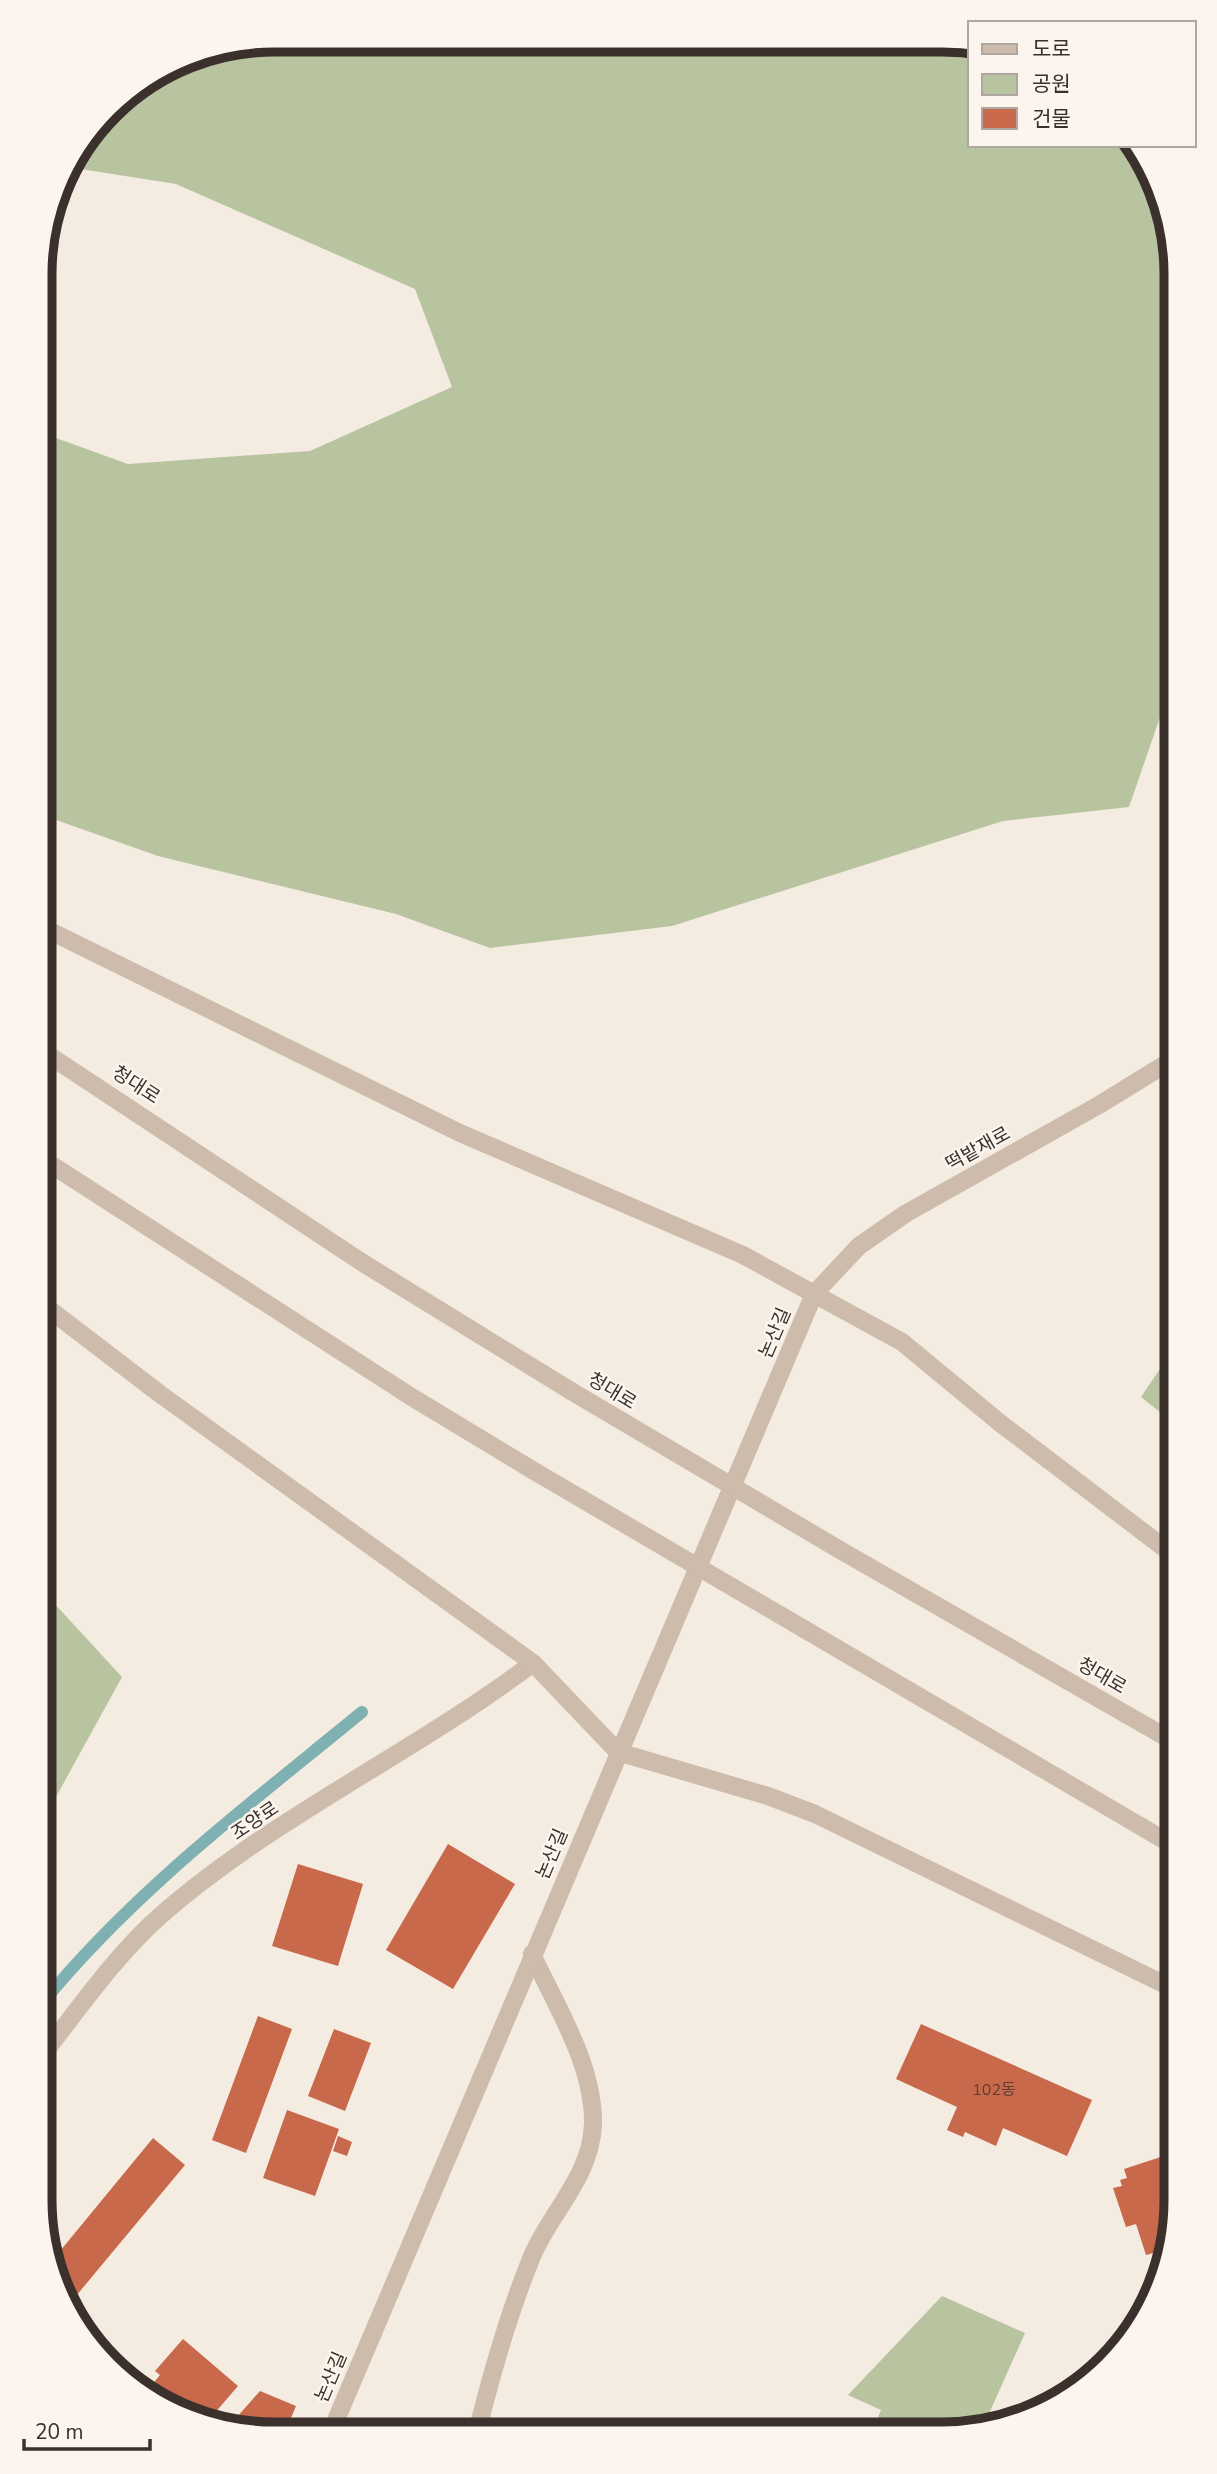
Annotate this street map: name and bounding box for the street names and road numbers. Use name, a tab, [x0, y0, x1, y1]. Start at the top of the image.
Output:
street label: 청대로	[107, 1060, 165, 1110]
street label: 떡밭재로	[941, 1121, 1015, 1177]
street label: 논산길	[753, 1304, 797, 1362]
street label: 청대로	[583, 1366, 641, 1416]
street label: 청대로	[1073, 1652, 1131, 1700]
street label: 조양로	[226, 1796, 284, 1846]
street label: 논산길	[530, 1825, 574, 1883]
street label: 논산길	[309, 2348, 353, 2406]

